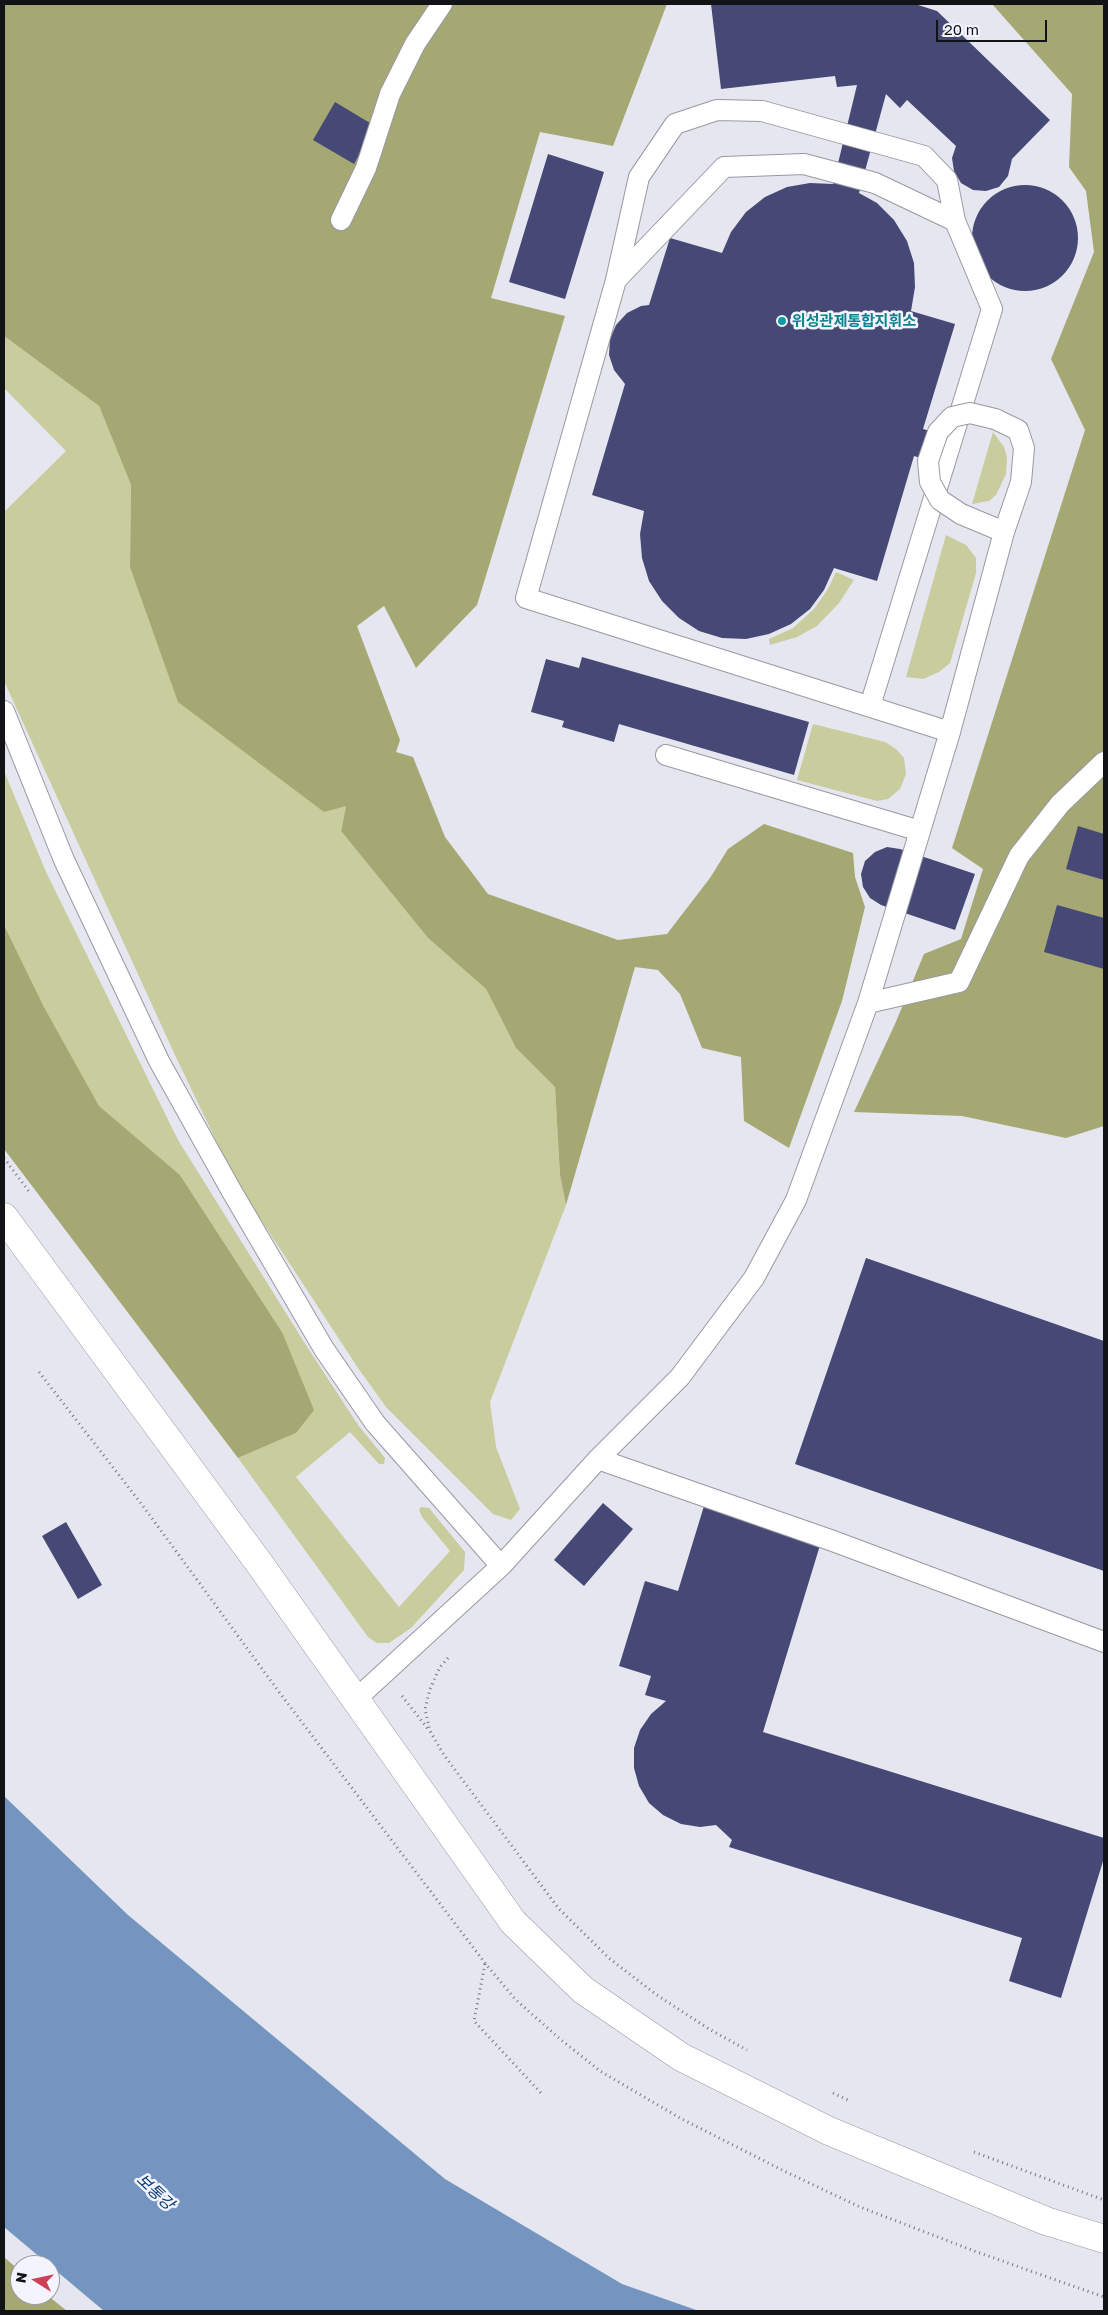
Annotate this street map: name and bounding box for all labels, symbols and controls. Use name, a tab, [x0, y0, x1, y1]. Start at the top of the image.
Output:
scale bar	[938, 10, 1049, 42]
text: 20 m	[944, 20, 979, 38]
place label: 위성관제통합지휘소	[792, 312, 916, 330]
marker: 위성관제통합지휘소	[776, 315, 788, 327]
water label: 보통강	[132, 2170, 178, 2214]
north arrow	[10, 2255, 60, 2305]
text: N	[11, 2271, 30, 2284]

